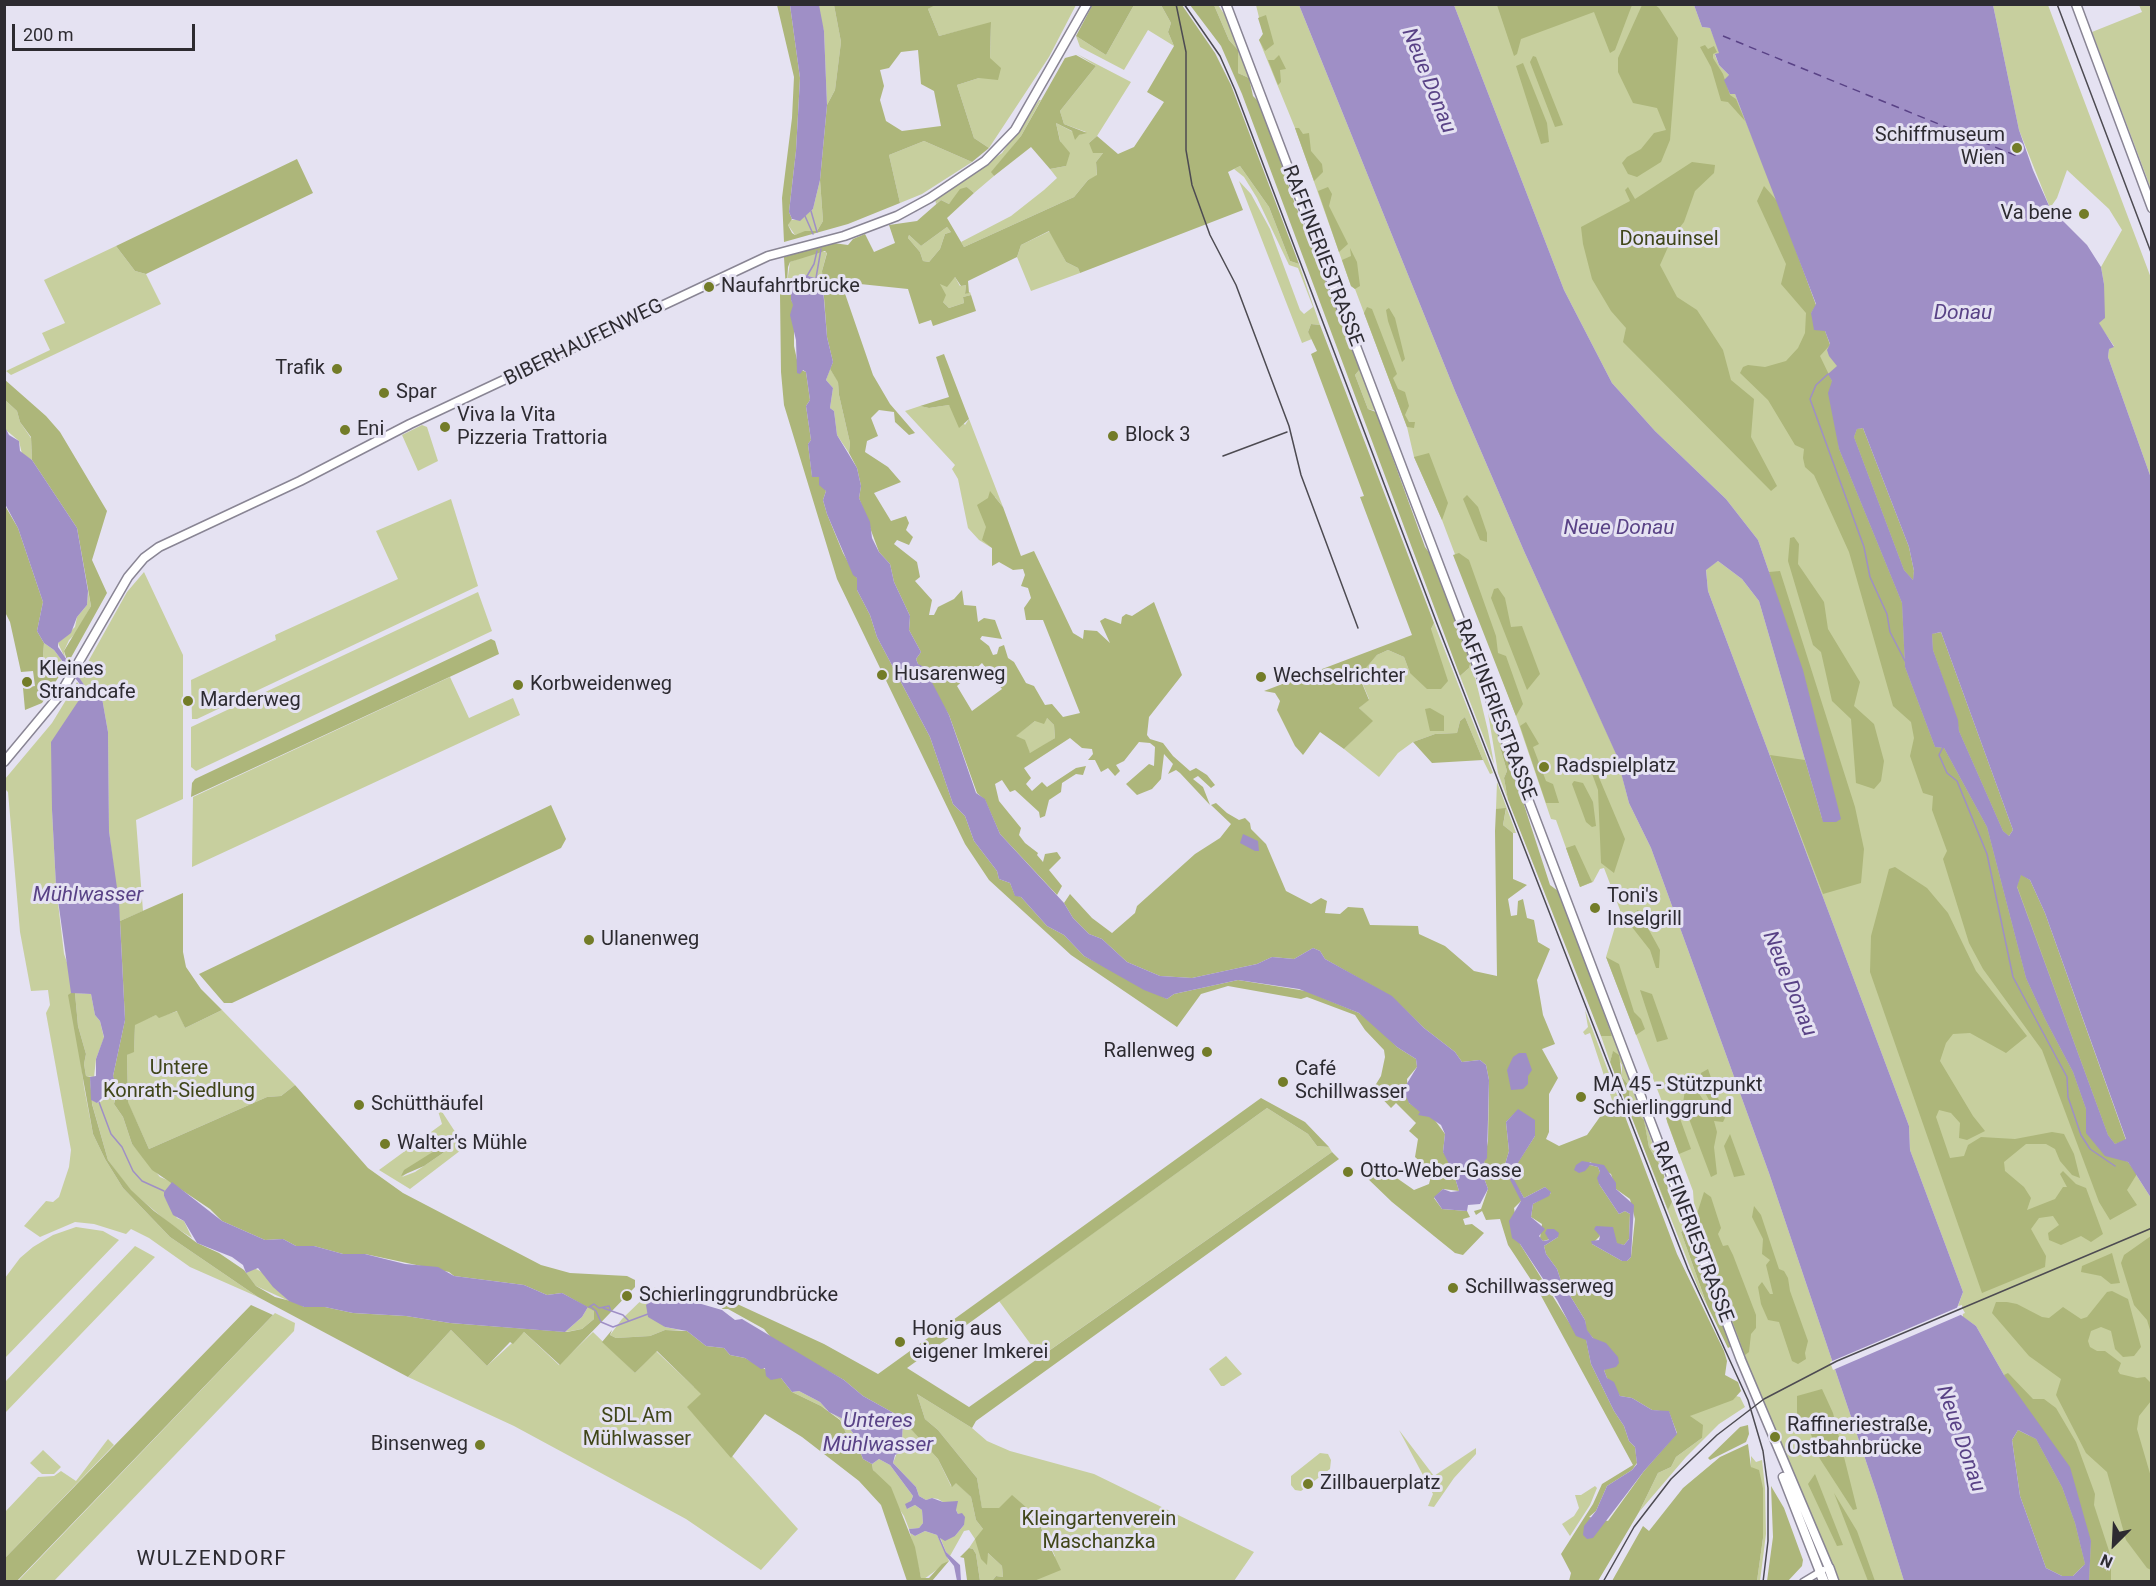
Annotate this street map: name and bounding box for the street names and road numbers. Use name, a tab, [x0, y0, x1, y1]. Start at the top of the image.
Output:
street label: RAFFINERIESTRASSE	[1276, 162, 1368, 350]
street label: BIBERHAUFENWEG	[501, 294, 667, 392]
street label: RAFFINERIESTRASSE	[1449, 616, 1541, 804]
street label: RAFFINERIESTRASSE	[1646, 1138, 1738, 1326]

